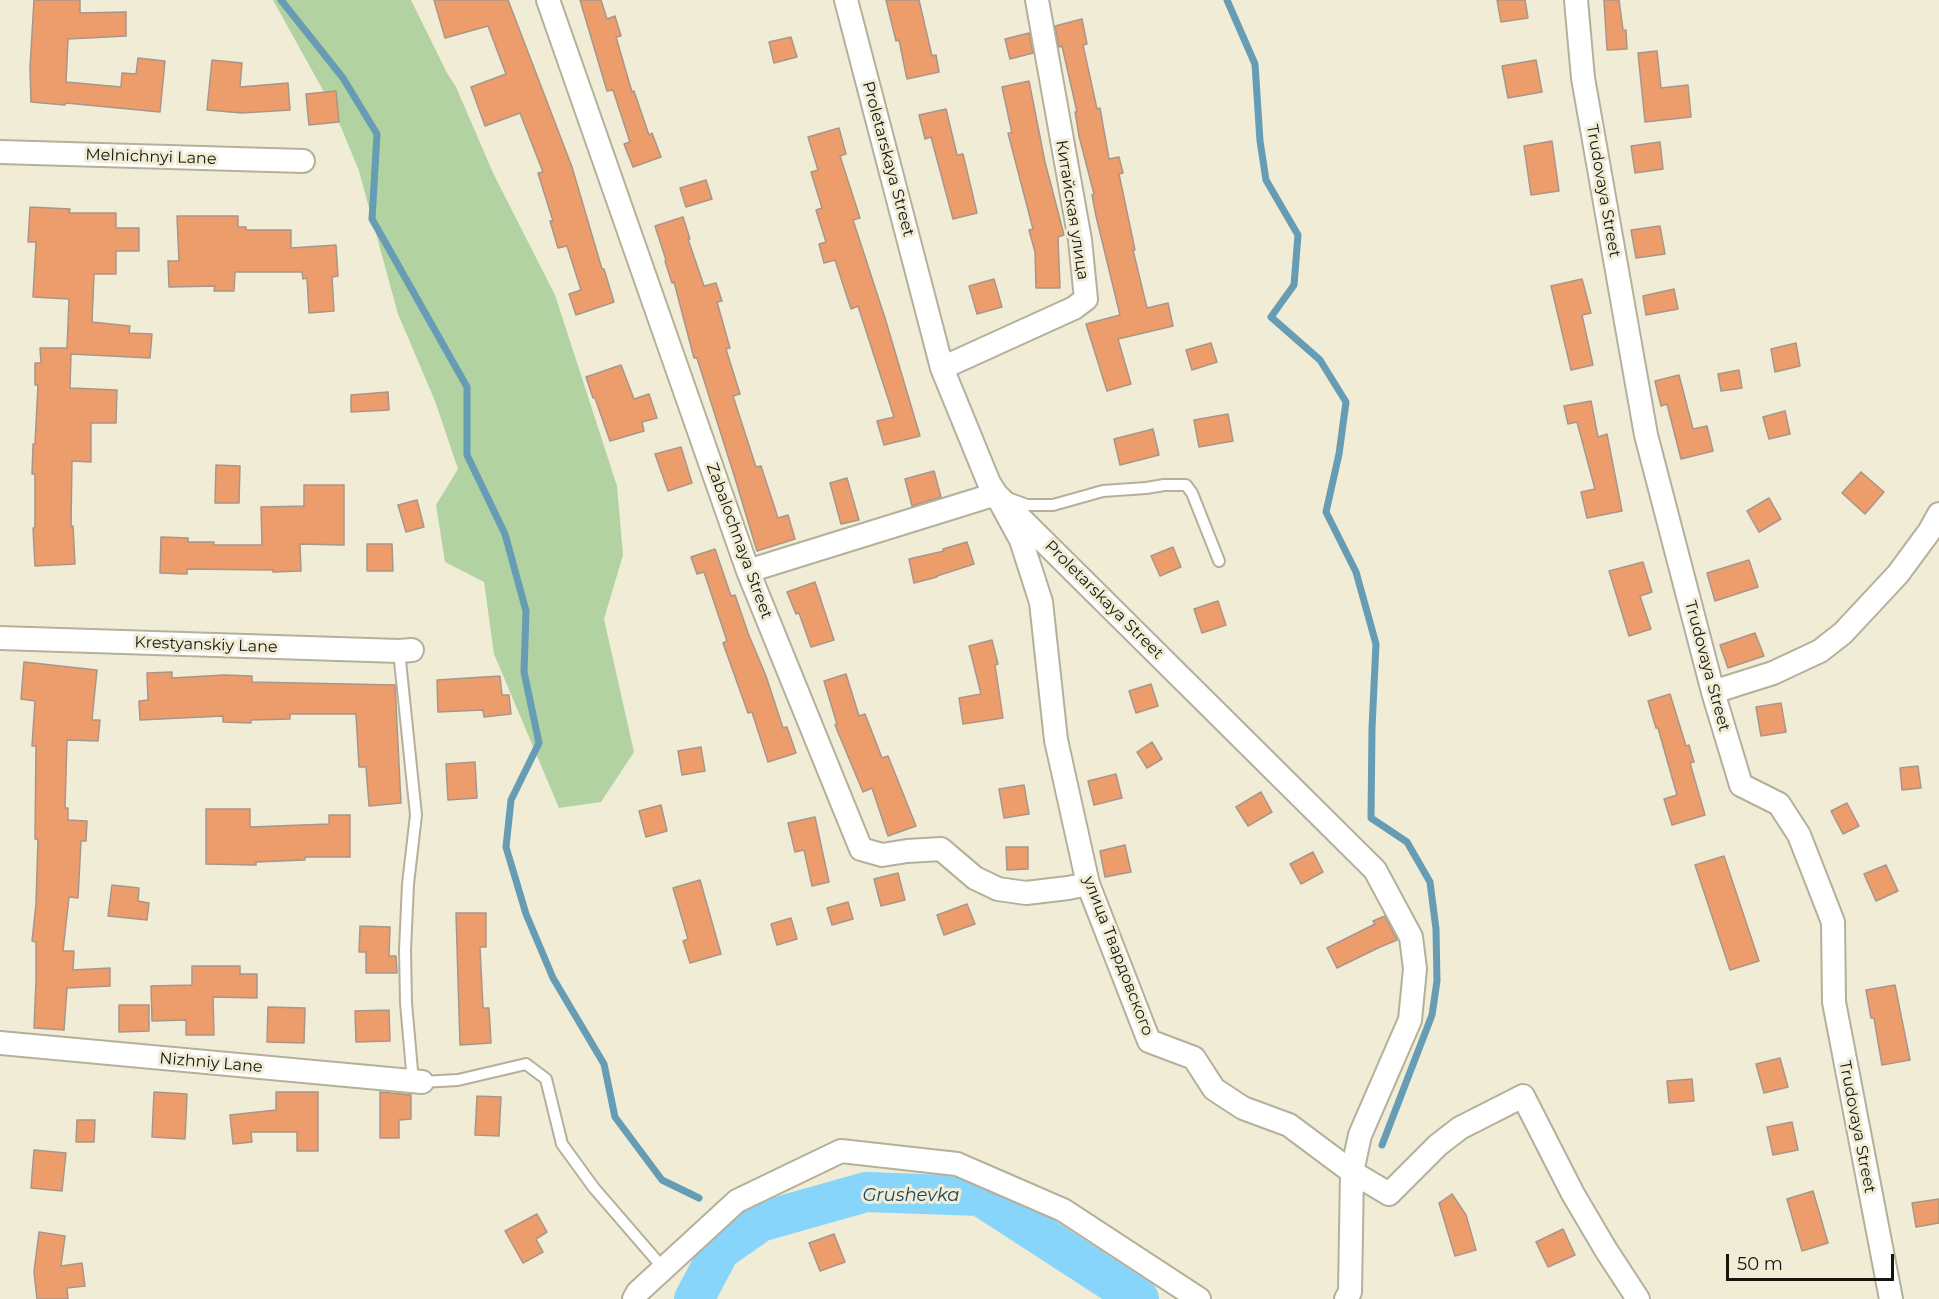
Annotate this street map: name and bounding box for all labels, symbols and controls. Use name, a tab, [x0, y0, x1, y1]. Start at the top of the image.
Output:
street label: Proletarskaya Street	[858, 79, 918, 239]
street label: Trudovaya Street	[1582, 123, 1624, 259]
street label: Китайская улица	[1051, 139, 1093, 281]
street label: Melnichnyi Lane	[85, 145, 217, 169]
street label: Zabalochnaya Street	[702, 460, 776, 622]
street label: Proletarskaya Street	[1041, 537, 1167, 663]
street label: Trudovaya Street	[1680, 598, 1734, 734]
street label: Krestyanskiy Lane	[134, 633, 278, 657]
street label: улица Твардовского	[1079, 874, 1157, 1038]
street label: Nizhniy Lane	[159, 1049, 263, 1077]
street label: Trudovaya Street	[1835, 1059, 1879, 1195]
water label: Grushevka	[862, 1185, 960, 1207]
scale bar	[1729, 1242, 1897, 1280]
text: 50 m	[1737, 1253, 1783, 1275]

